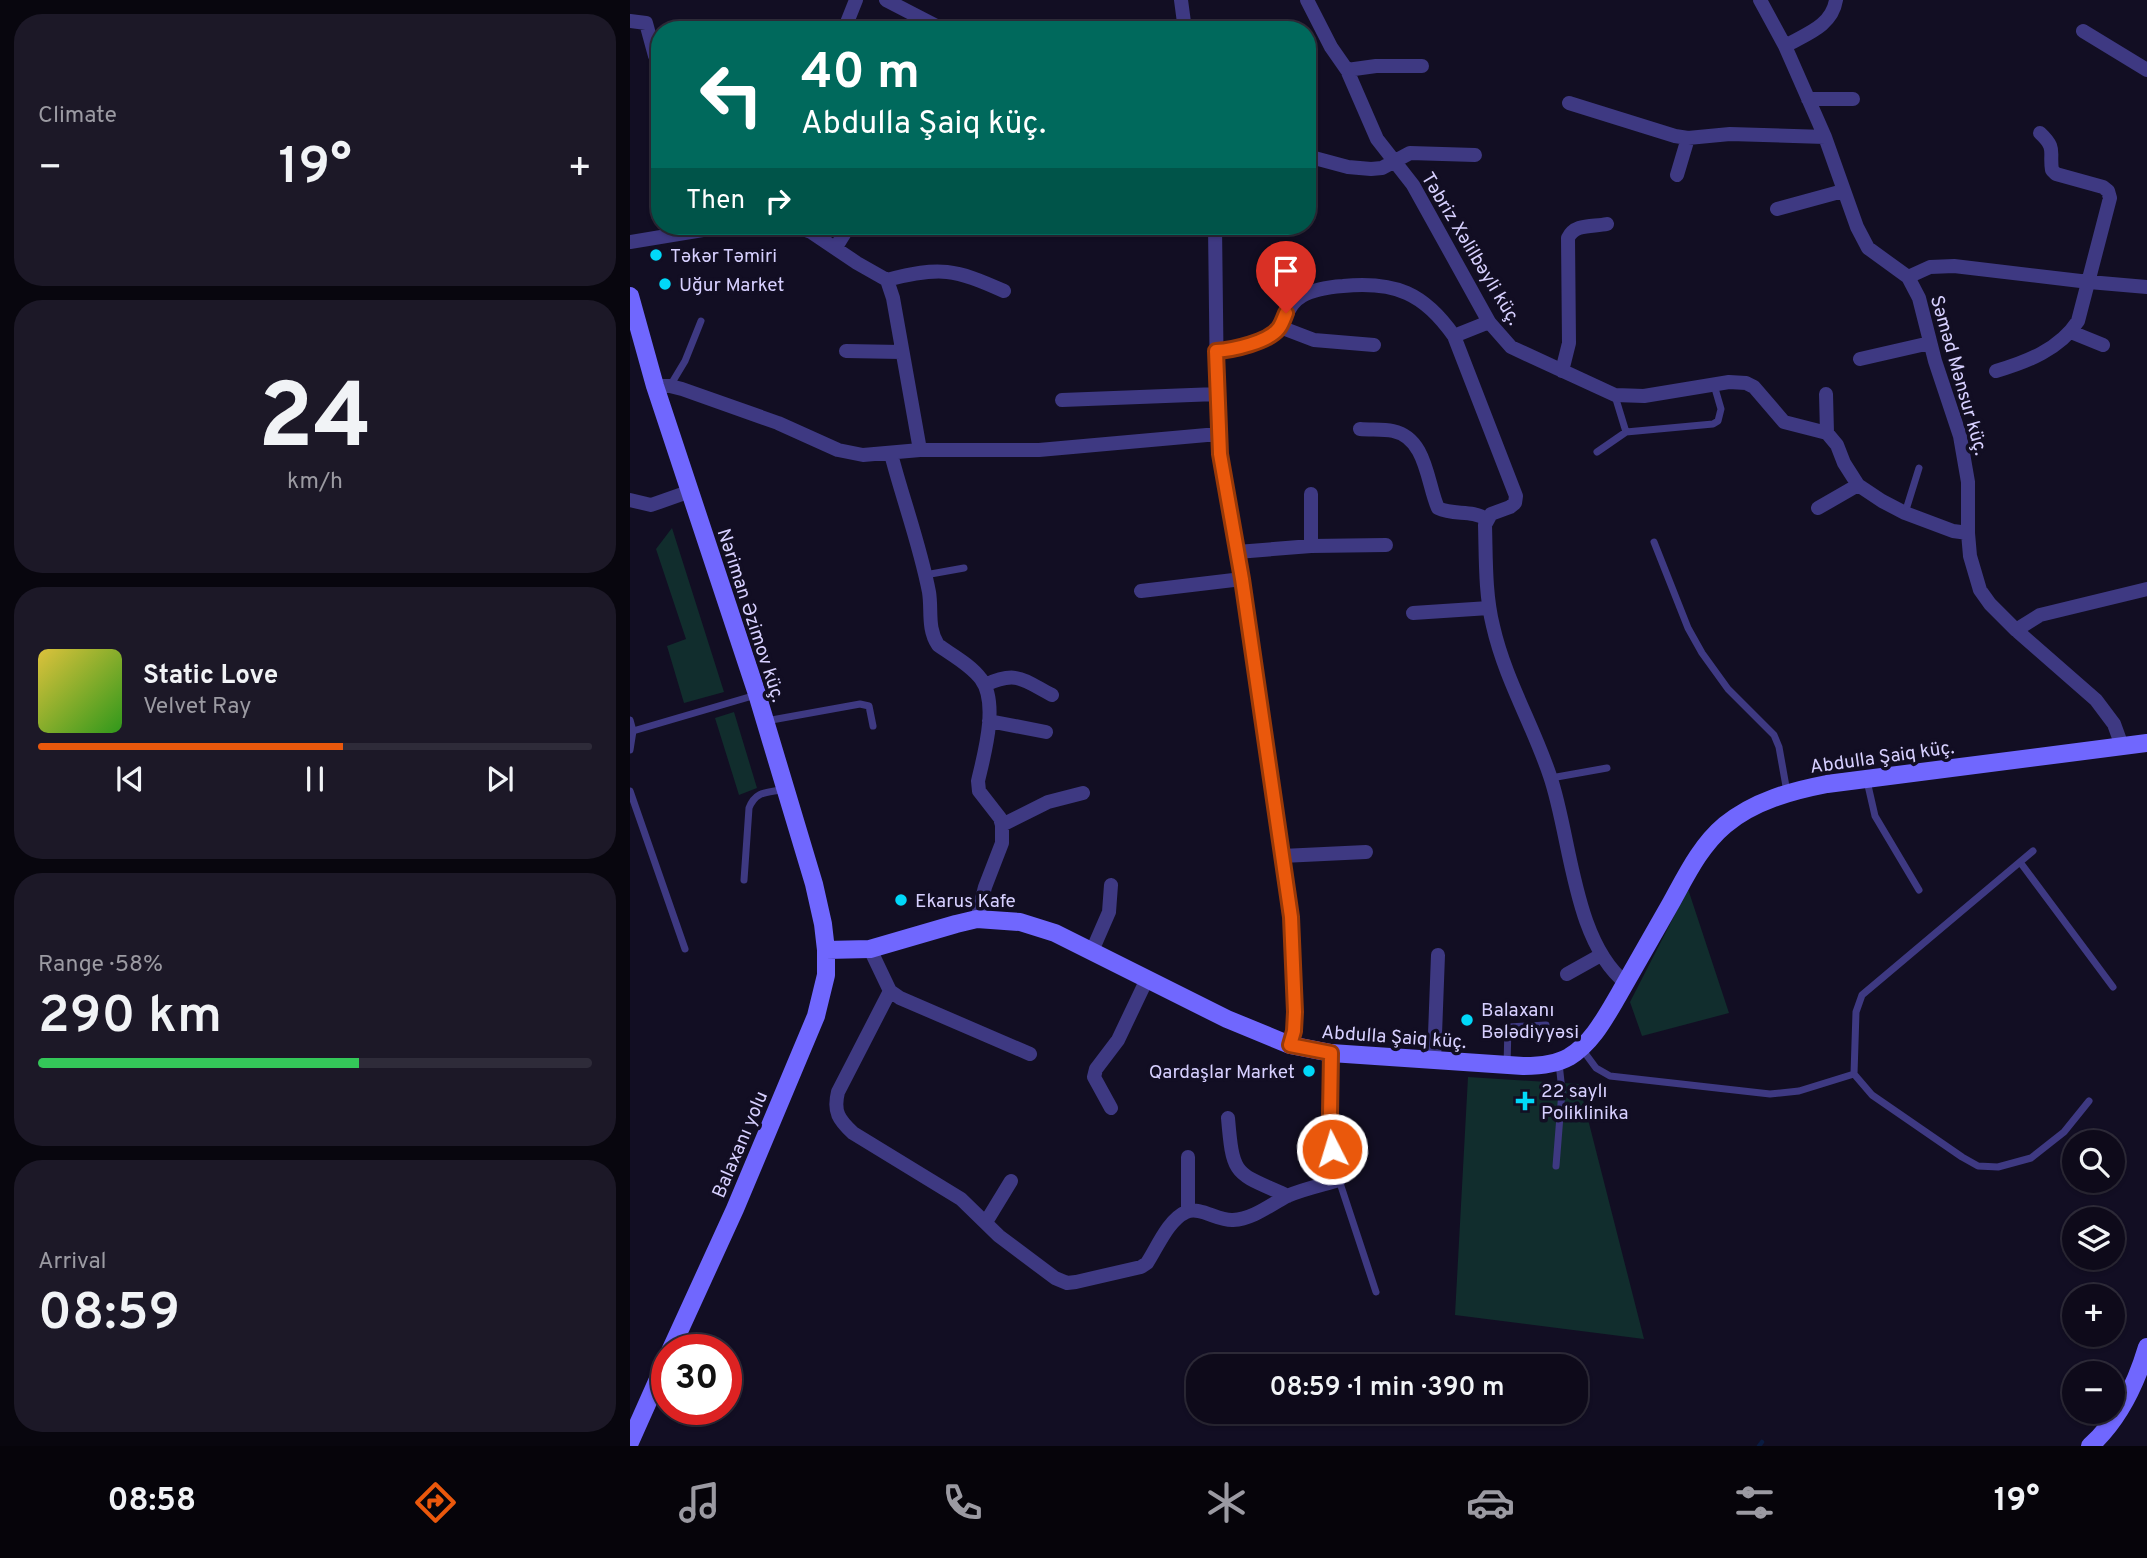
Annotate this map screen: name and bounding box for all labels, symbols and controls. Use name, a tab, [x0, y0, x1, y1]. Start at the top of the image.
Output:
text: 40 m	[801, 44, 920, 106]
icon: left	[686, 49, 777, 140]
text: Climate	[38, 102, 117, 131]
text: Abdulla Şaiq küç.	[801, 105, 1046, 145]
text: 19°	[278, 136, 352, 202]
text: −	[38, 145, 63, 194]
text: +	[567, 145, 592, 194]
street label: Təbriz Xəlilbəyli küç.	[1415, 168, 1525, 330]
icon: right	[759, 182, 797, 220]
text: Then	[686, 185, 745, 218]
pin	[1256, 241, 1316, 313]
place label: Təkər Təmiri	[670, 245, 777, 269]
marker: Təkər Təmiri	[648, 247, 664, 263]
icon: arrive	[1267, 252, 1305, 290]
place label: Uğur Market	[679, 274, 784, 298]
marker: Uğur Market	[657, 276, 673, 292]
street label: Səməd Mənsur küç.	[1924, 293, 1992, 458]
text: 24	[258, 365, 372, 480]
text: km/h	[287, 468, 343, 497]
street label: Nəriman Əzimov küç.	[711, 526, 790, 706]
text: Static Love	[143, 660, 278, 693]
text: Velvet Ray	[143, 693, 251, 722]
street label: Abdulla Şaiq küç.	[1809, 736, 1956, 780]
icon: previous	[111, 760, 149, 798]
icon: pause	[296, 760, 334, 798]
icon: next	[481, 760, 519, 798]
place label: Ekarus Kafe	[915, 890, 1016, 914]
marker: Ekarus Kafe	[893, 892, 909, 908]
text: Range · 58%	[38, 951, 163, 980]
text: 290 km	[38, 985, 222, 1051]
place label: Balaxanı Bələdiyyəsi	[1481, 999, 1579, 1045]
marker: Balaxanı Bələdiyyəsi	[1459, 1012, 1475, 1028]
street label: Abdulla Şaiq küç.	[1320, 1021, 1467, 1055]
place label: Qardaşlar Market	[1149, 1061, 1295, 1085]
marker: Qardaşlar Market	[1301, 1063, 1317, 1079]
place label: 22 saylı Poliklinika	[1541, 1080, 1628, 1126]
street label: Balaxanı yolu	[708, 1088, 774, 1202]
marker: 22 saylı Poliklinika	[1515, 1091, 1535, 1111]
position arrow	[1295, 1112, 1369, 1186]
map controls	[2062, 1130, 2125, 1424]
button: search	[2062, 1130, 2125, 1193]
button: layers	[2062, 1207, 2125, 1270]
text: Arrival	[38, 1248, 107, 1277]
text: 08:59	[38, 1282, 180, 1348]
button: +	[2062, 1284, 2125, 1347]
speed limit sign: 30	[651, 1334, 742, 1425]
button: −	[2062, 1361, 2125, 1424]
text: 08:59 · 1 min · 390 m	[1270, 1372, 1504, 1405]
icon: directions	[411, 1478, 460, 1527]
icon: music	[675, 1478, 724, 1527]
icon: phone	[938, 1478, 987, 1527]
icon: climate	[1202, 1478, 1251, 1527]
icon: car	[1466, 1478, 1515, 1527]
icon: filters	[1730, 1478, 1779, 1527]
text: 08:58	[107, 1482, 196, 1522]
text: 19°	[1994, 1482, 2040, 1522]

